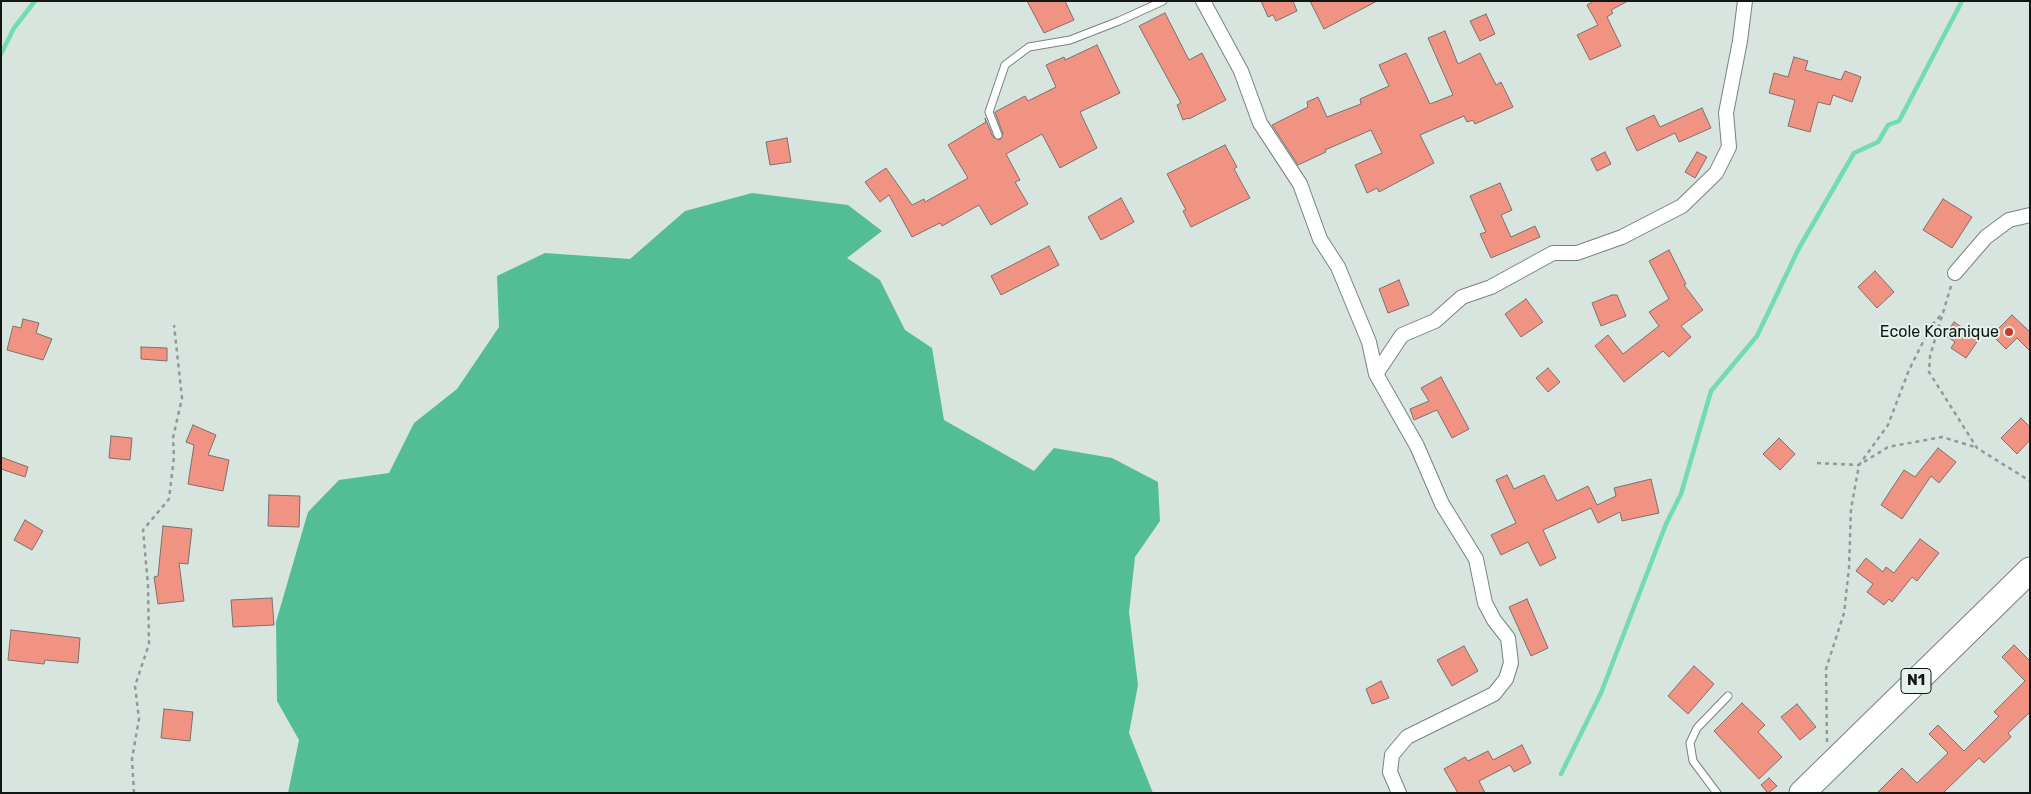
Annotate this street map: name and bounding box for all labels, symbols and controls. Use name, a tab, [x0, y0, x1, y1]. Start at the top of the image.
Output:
place label: Ecole Koranique	[1880, 322, 1999, 342]
marker: Ecole Koranique	[2003, 326, 2015, 338]
road number: N1	[1901, 668, 1931, 694]

